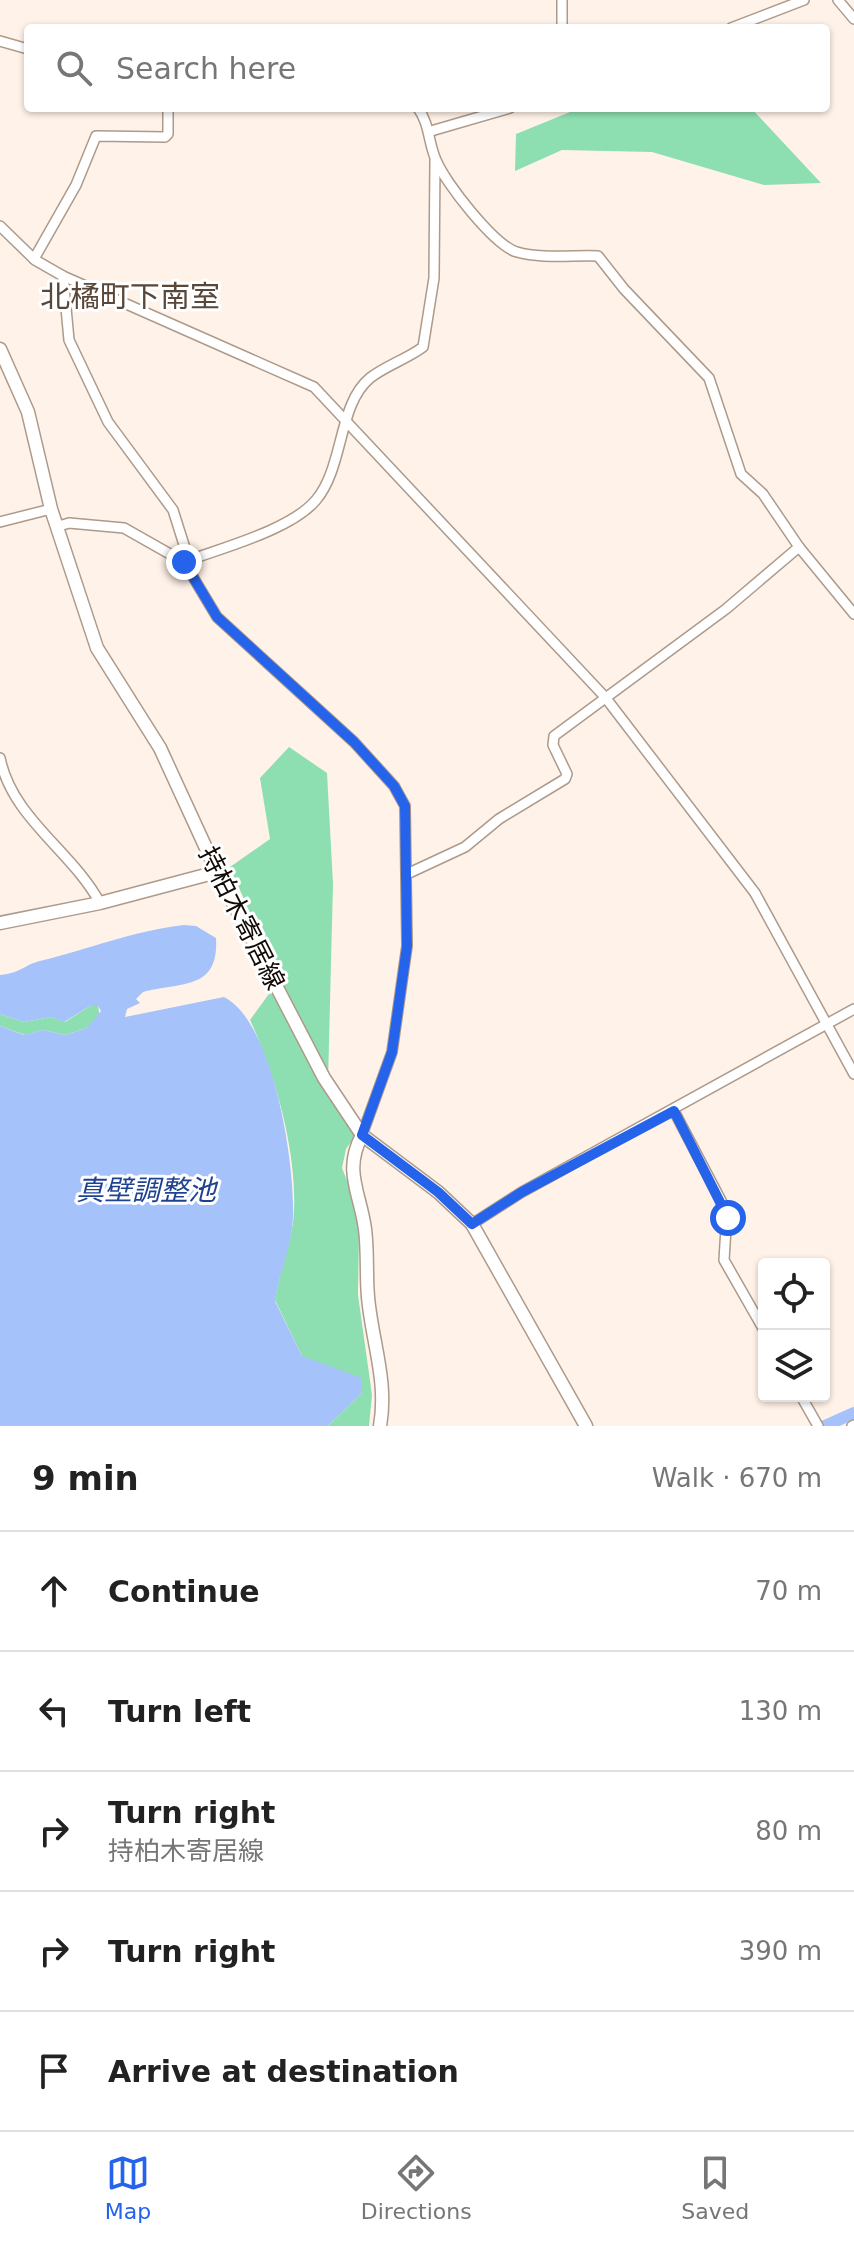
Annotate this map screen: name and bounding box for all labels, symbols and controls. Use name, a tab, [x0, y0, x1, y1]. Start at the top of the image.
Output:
search box	[24, 24, 830, 112]
icon: search	[52, 46, 96, 90]
text: Search here	[116, 51, 296, 86]
district label: 北橘町下南室	[40, 279, 220, 314]
route end	[166, 544, 202, 580]
street label: 持柏木寄居線	[193, 842, 291, 994]
water label: 真壁調整池	[76, 1174, 219, 1207]
route start	[710, 1200, 746, 1236]
map controls	[758, 1258, 830, 1402]
button: locate	[758, 1258, 830, 1330]
button: layers	[758, 1330, 830, 1402]
text: 9 min	[32, 1458, 139, 1498]
text: Walk · 670 m	[652, 1463, 822, 1493]
icon: ahead	[32, 1569, 76, 1613]
text: Continue	[108, 1574, 260, 1609]
text: 70 m	[755, 1576, 822, 1606]
icon: left	[32, 1689, 76, 1733]
text: Turn left	[108, 1694, 251, 1729]
text: 130 m	[739, 1696, 822, 1726]
text: Turn right	[108, 1795, 275, 1830]
icon: right	[32, 1809, 76, 1853]
text: 80 m	[755, 1816, 822, 1846]
text: 持柏木寄居線	[108, 1836, 264, 1866]
icon: right	[32, 1929, 76, 1973]
text: Turn right	[108, 1934, 275, 1969]
text: 390 m	[739, 1936, 822, 1966]
icon: arrive	[32, 2049, 76, 2093]
text: Arrive at destination	[108, 2054, 459, 2089]
tab: Map	[105, 2151, 151, 2224]
tab: Directions	[361, 2151, 472, 2224]
tab: Saved	[681, 2151, 749, 2224]

